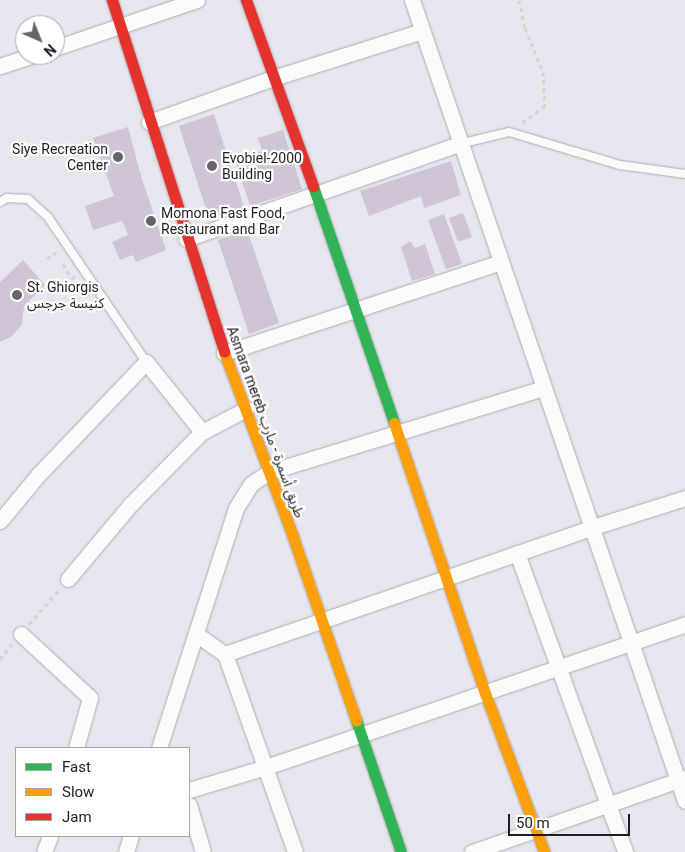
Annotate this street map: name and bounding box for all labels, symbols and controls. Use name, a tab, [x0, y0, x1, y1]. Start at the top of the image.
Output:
north arrow	[15, 15, 65, 65]
text: N	[41, 41, 59, 59]
place label: Siye Recreation Center	[12, 141, 108, 174]
place label: Evobiel-2000 Building	[222, 150, 302, 182]
marker: Siye Recreation Center	[112, 151, 124, 163]
marker: Evobiel-2000 Building	[206, 160, 218, 172]
place label: Momona Fast Food, Restaurant and Bar	[161, 205, 285, 238]
marker: Momona Fast Food, Restaurant and Bar	[145, 215, 157, 227]
place label: St. Ghiorgis كنيسة جرجس	[27, 279, 104, 312]
marker: St. Ghiorgis كنيسة جرجس	[11, 289, 23, 301]
street label: Asmara mereb طريق أسمرة - مارب	[223, 324, 309, 520]
legend	[15, 747, 190, 837]
text: Fast	[62, 758, 91, 776]
text: Slow	[62, 783, 94, 801]
scale bar	[510, 804, 632, 836]
text: Jam	[62, 808, 92, 826]
text: 50 m	[516, 814, 550, 832]

